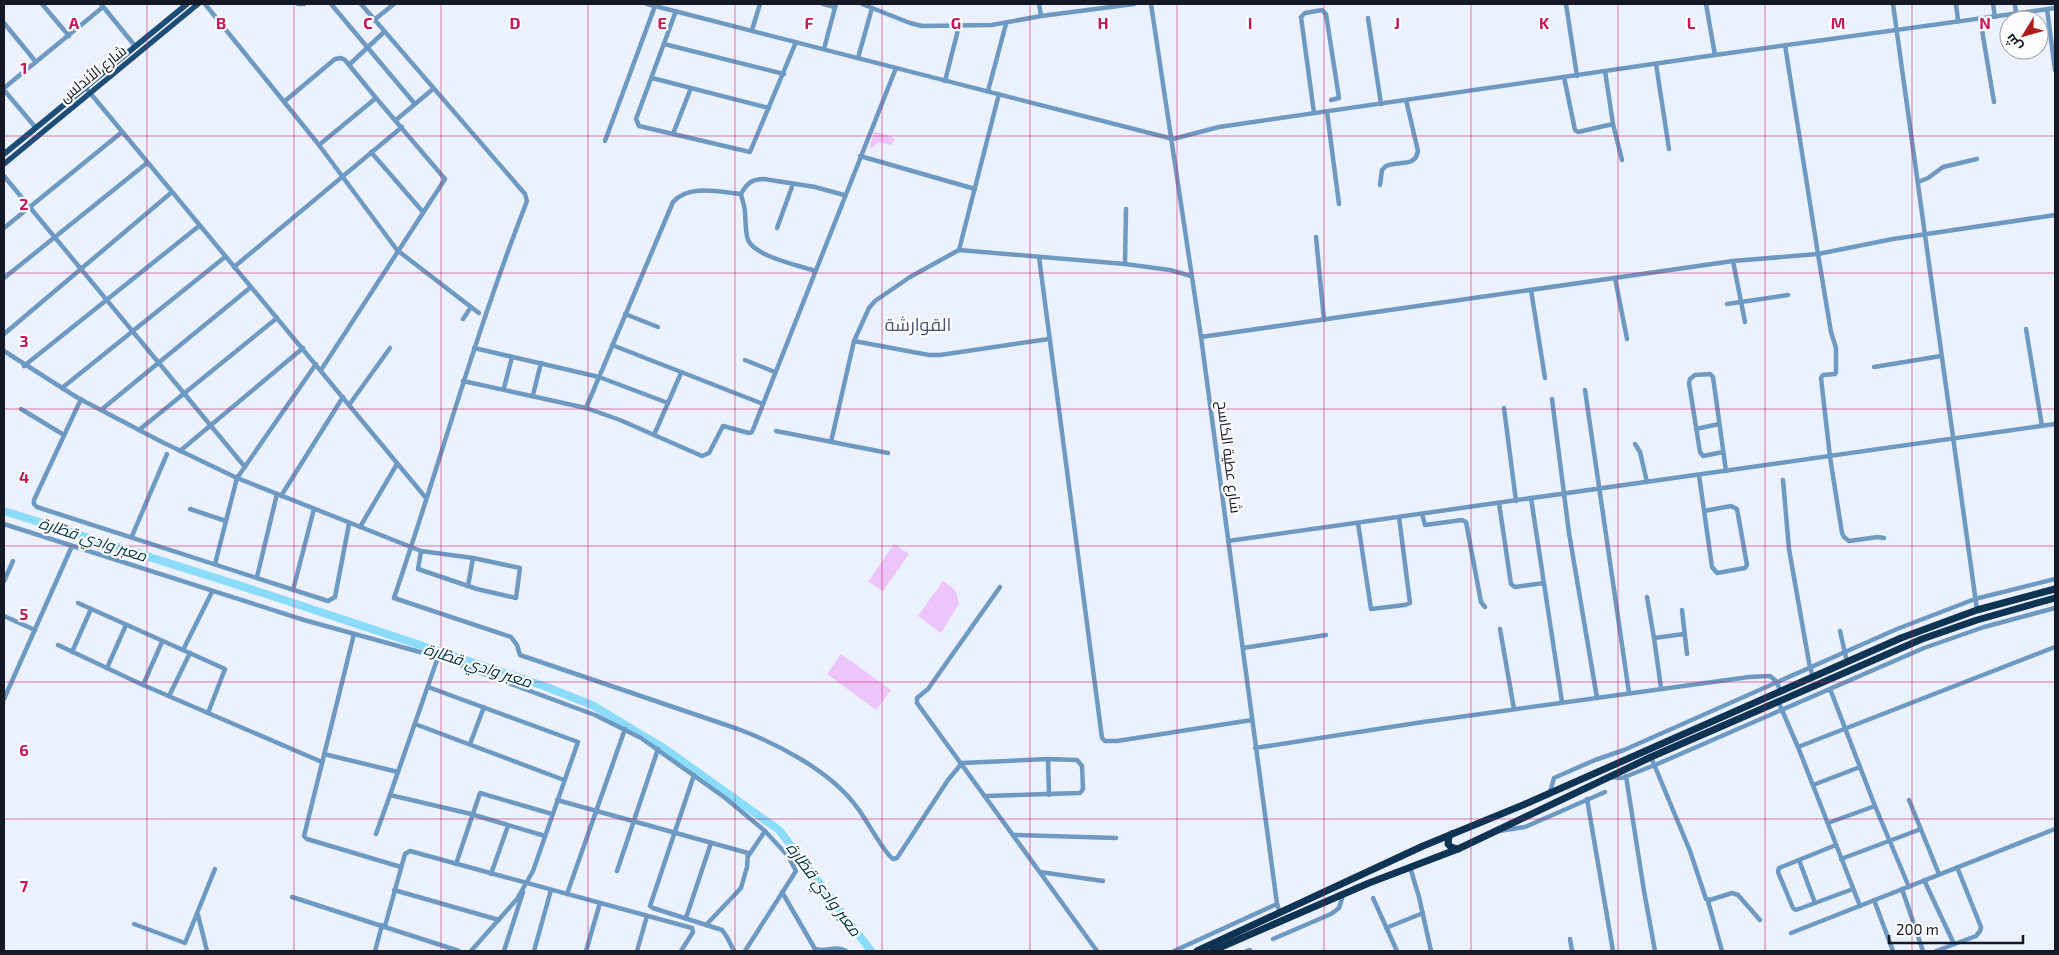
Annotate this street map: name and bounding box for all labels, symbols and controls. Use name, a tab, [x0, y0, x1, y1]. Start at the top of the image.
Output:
north arrow	[1999, 10, 2049, 60]
text: A	[69, 13, 80, 32]
text: B	[216, 13, 226, 32]
text: C	[363, 13, 373, 32]
text: D	[510, 13, 521, 32]
text: E	[657, 13, 667, 32]
text: F	[805, 13, 814, 32]
text: G	[951, 13, 961, 32]
text: H	[1097, 13, 1109, 32]
text: I	[1248, 13, 1252, 32]
text: J	[1394, 13, 1400, 32]
text: K	[1539, 13, 1550, 32]
text: L	[1687, 13, 1696, 32]
text: M	[1831, 13, 1845, 32]
text: N	[1979, 13, 1991, 32]
text: ش	[2001, 30, 2026, 55]
street label: شارع الأندلس	[55, 41, 131, 108]
text: 1	[21, 58, 27, 77]
text: 2	[19, 194, 29, 213]
district label: القوارشة	[885, 313, 951, 336]
text: 3	[19, 331, 29, 350]
street label: شارع عطية الكاسح	[1211, 400, 1246, 515]
text: 4	[19, 467, 29, 486]
water label: معبر وادي قطّارة	[36, 512, 150, 569]
text: 5	[20, 604, 29, 623]
water label: معبر وادي قطّارة	[421, 638, 535, 695]
text: 6	[19, 740, 29, 759]
water label: معبر وادي قطّارة	[780, 838, 866, 942]
text: 7	[20, 876, 29, 895]
scale bar	[1889, 912, 2023, 944]
text: 200 m	[1896, 920, 1939, 938]

